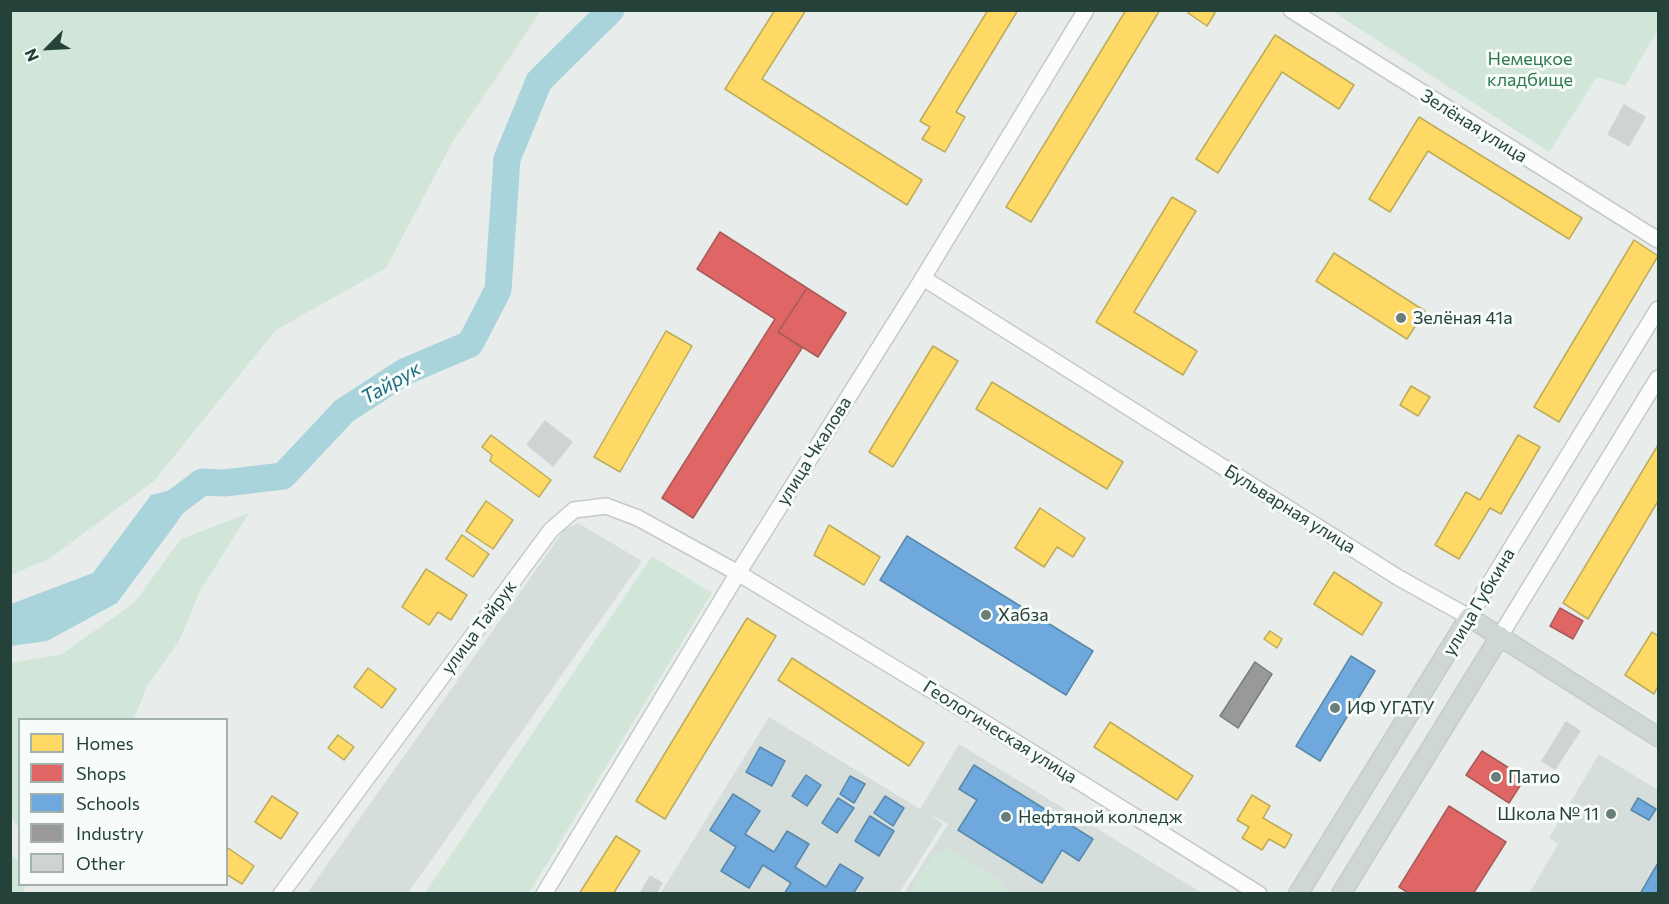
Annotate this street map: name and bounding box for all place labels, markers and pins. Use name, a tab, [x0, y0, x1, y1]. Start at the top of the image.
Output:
place label: Зелёная 41а	[1413, 307, 1512, 329]
marker: Зелёная 41а	[1394, 311, 1408, 325]
place label: Хабза	[998, 604, 1048, 626]
marker: Хабза	[979, 608, 993, 622]
place label: ИФ УГАТУ	[1347, 697, 1435, 719]
marker: ИФ УГАТУ	[1328, 701, 1342, 715]
place label: Патио	[1508, 766, 1560, 788]
marker: Патио	[1489, 770, 1503, 784]
place label: Школа № 11	[1497, 803, 1599, 825]
place label: Нефтяной колледж	[1018, 806, 1183, 828]
marker: Школа № 11	[1604, 807, 1618, 821]
marker: Нефтяной колледж	[999, 810, 1013, 824]

